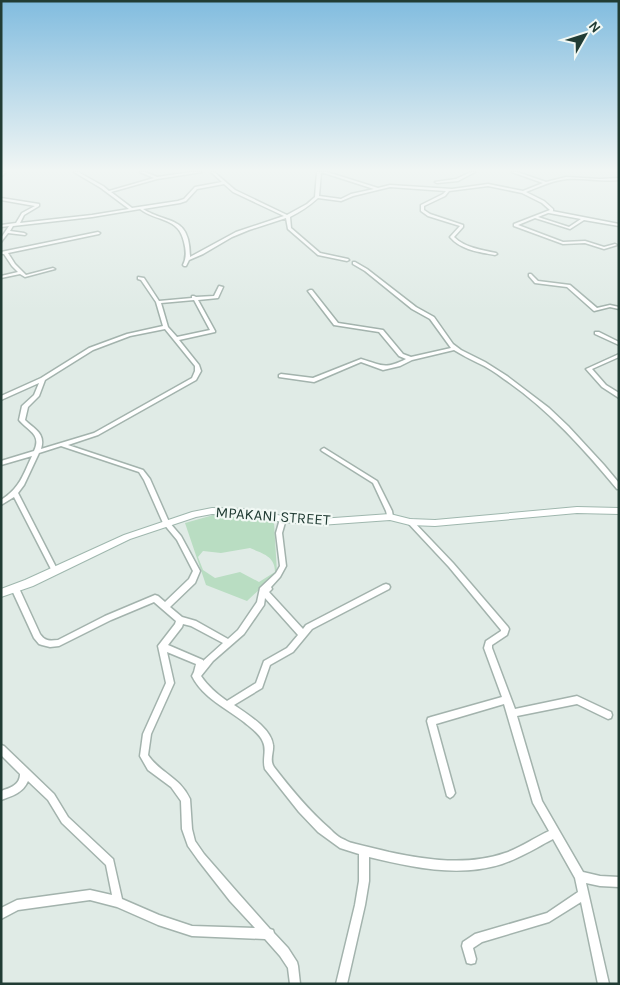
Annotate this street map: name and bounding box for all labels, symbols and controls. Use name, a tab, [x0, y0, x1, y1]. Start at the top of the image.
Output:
north arrow	[560, 10, 610, 60]
text: N	[585, 18, 604, 36]
street label: MPAKANI STREET	[215, 503, 331, 529]

